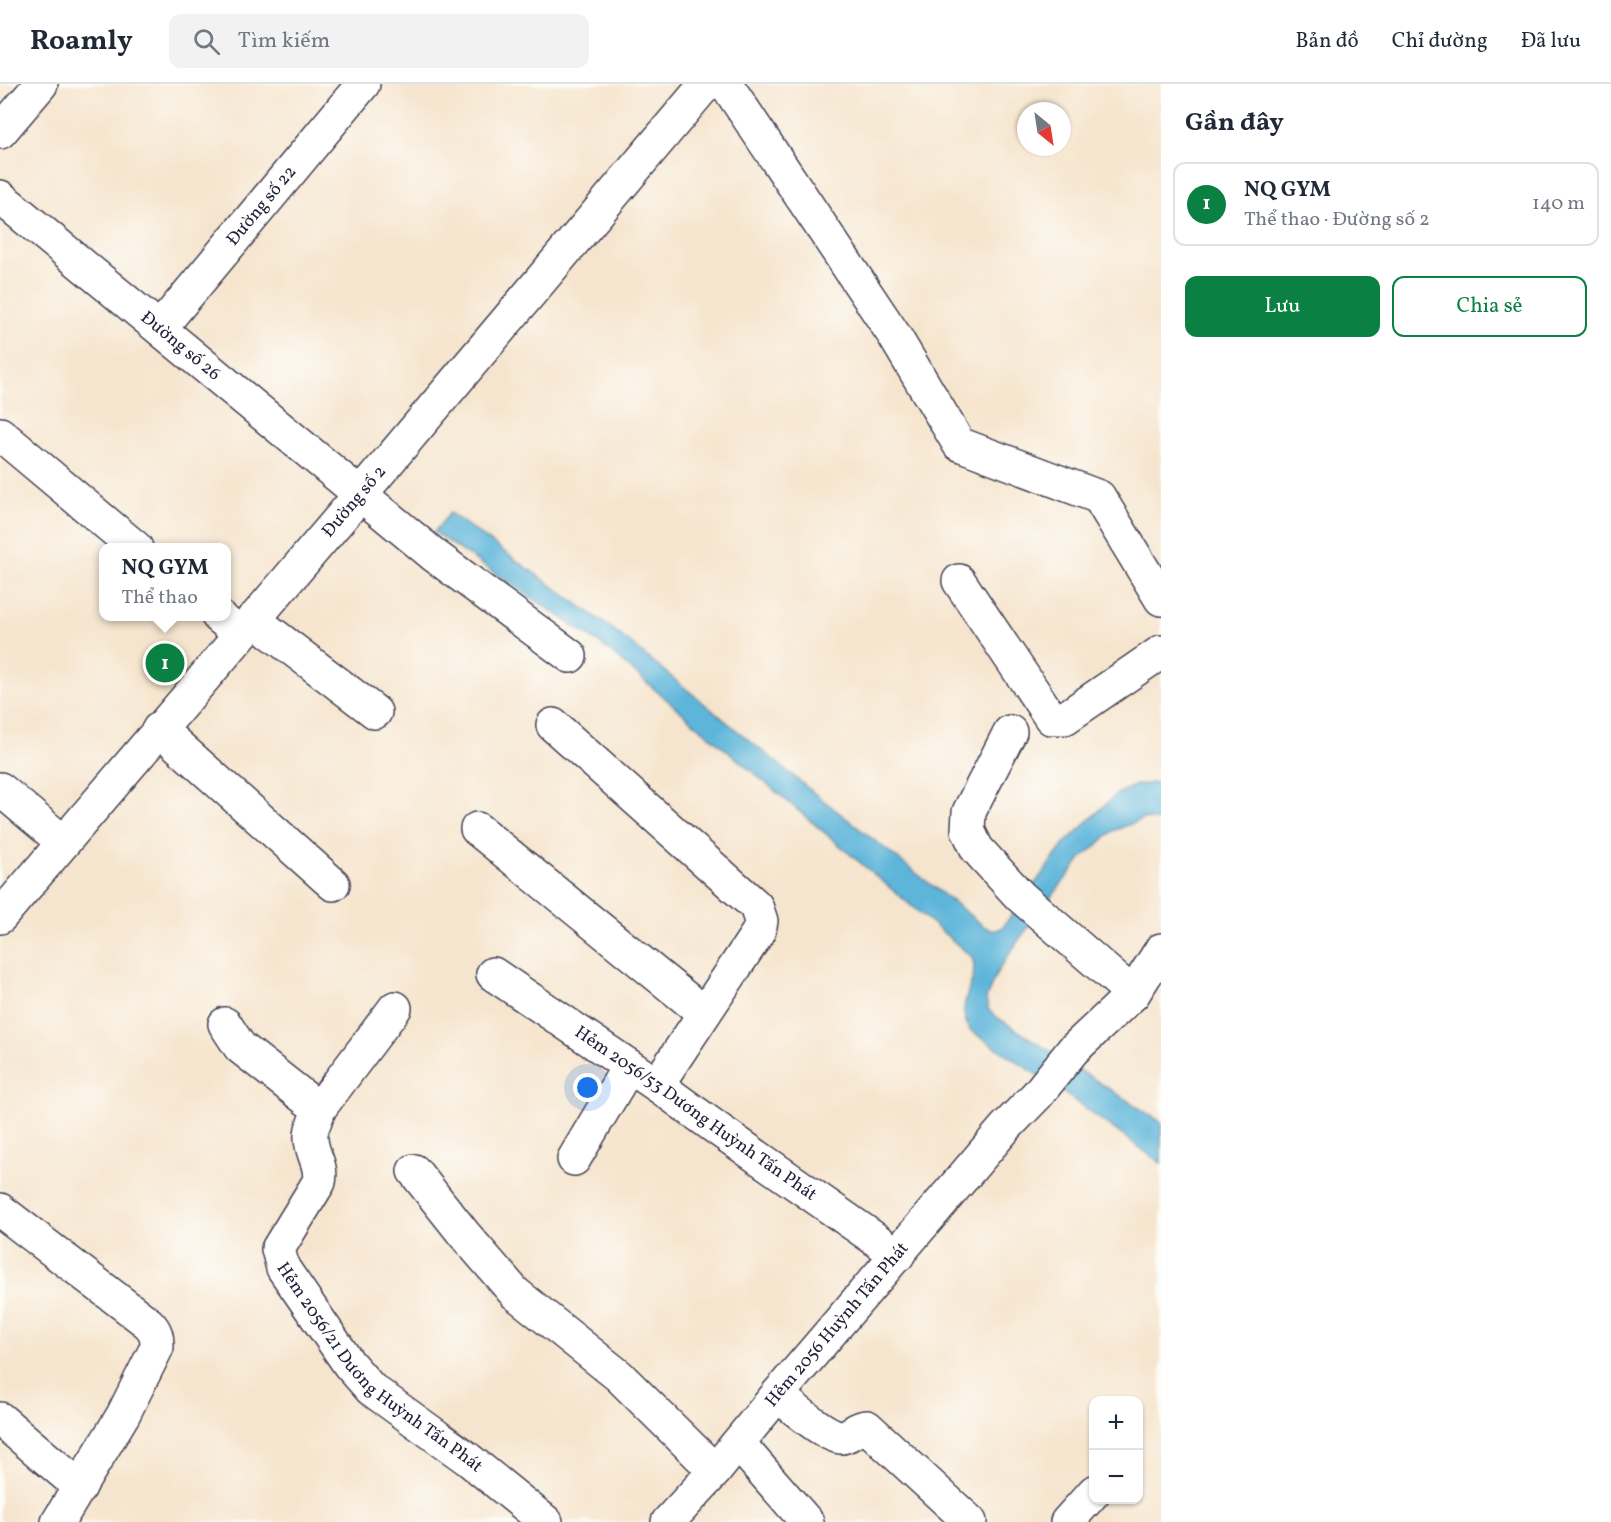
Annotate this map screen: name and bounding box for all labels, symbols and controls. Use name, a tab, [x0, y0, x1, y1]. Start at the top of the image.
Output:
search box	[169, 14, 589, 68]
text: Roamly	[30, 22, 133, 61]
icon: search	[190, 25, 223, 58]
text: Tìm kiếm	[238, 26, 330, 57]
text: Bản đồ	[1295, 27, 1359, 56]
text: Chỉ đường	[1392, 27, 1488, 56]
text: Đã lưu	[1521, 27, 1581, 56]
north arrow	[1017, 102, 1071, 156]
text: Gần đây	[1185, 105, 1284, 141]
street label: Đường số 22	[221, 160, 303, 251]
text: NQ GYM	[1244, 175, 1331, 206]
text: 1	[1202, 190, 1211, 218]
text: 140 m	[1532, 190, 1585, 218]
text: Thể thao · Đường số 2	[1244, 206, 1430, 234]
button: Lưu	[1185, 276, 1380, 337]
button: Chia sẻ	[1392, 276, 1587, 337]
street label: Đường số 26	[135, 305, 226, 386]
street label: Đường số 2	[316, 460, 392, 543]
popup	[99, 543, 231, 621]
text: NQ GYM	[122, 553, 208, 584]
text: Thể thao	[122, 584, 198, 612]
pin: 1	[146, 640, 184, 686]
street label: Hẻm 2056/53 Dương Huỳnh Tấn Phát	[569, 1020, 822, 1207]
your location	[573, 1073, 602, 1102]
street label: Hẻm 2056 Huỳnh Tấn Phát	[760, 1237, 915, 1412]
street label: Hẻm 2056/21 Dương Huỳnh Tấn Phát	[270, 1257, 488, 1479]
map controls	[1089, 1396, 1143, 1504]
button: +	[1089, 1396, 1143, 1450]
button: −	[1089, 1450, 1143, 1504]

